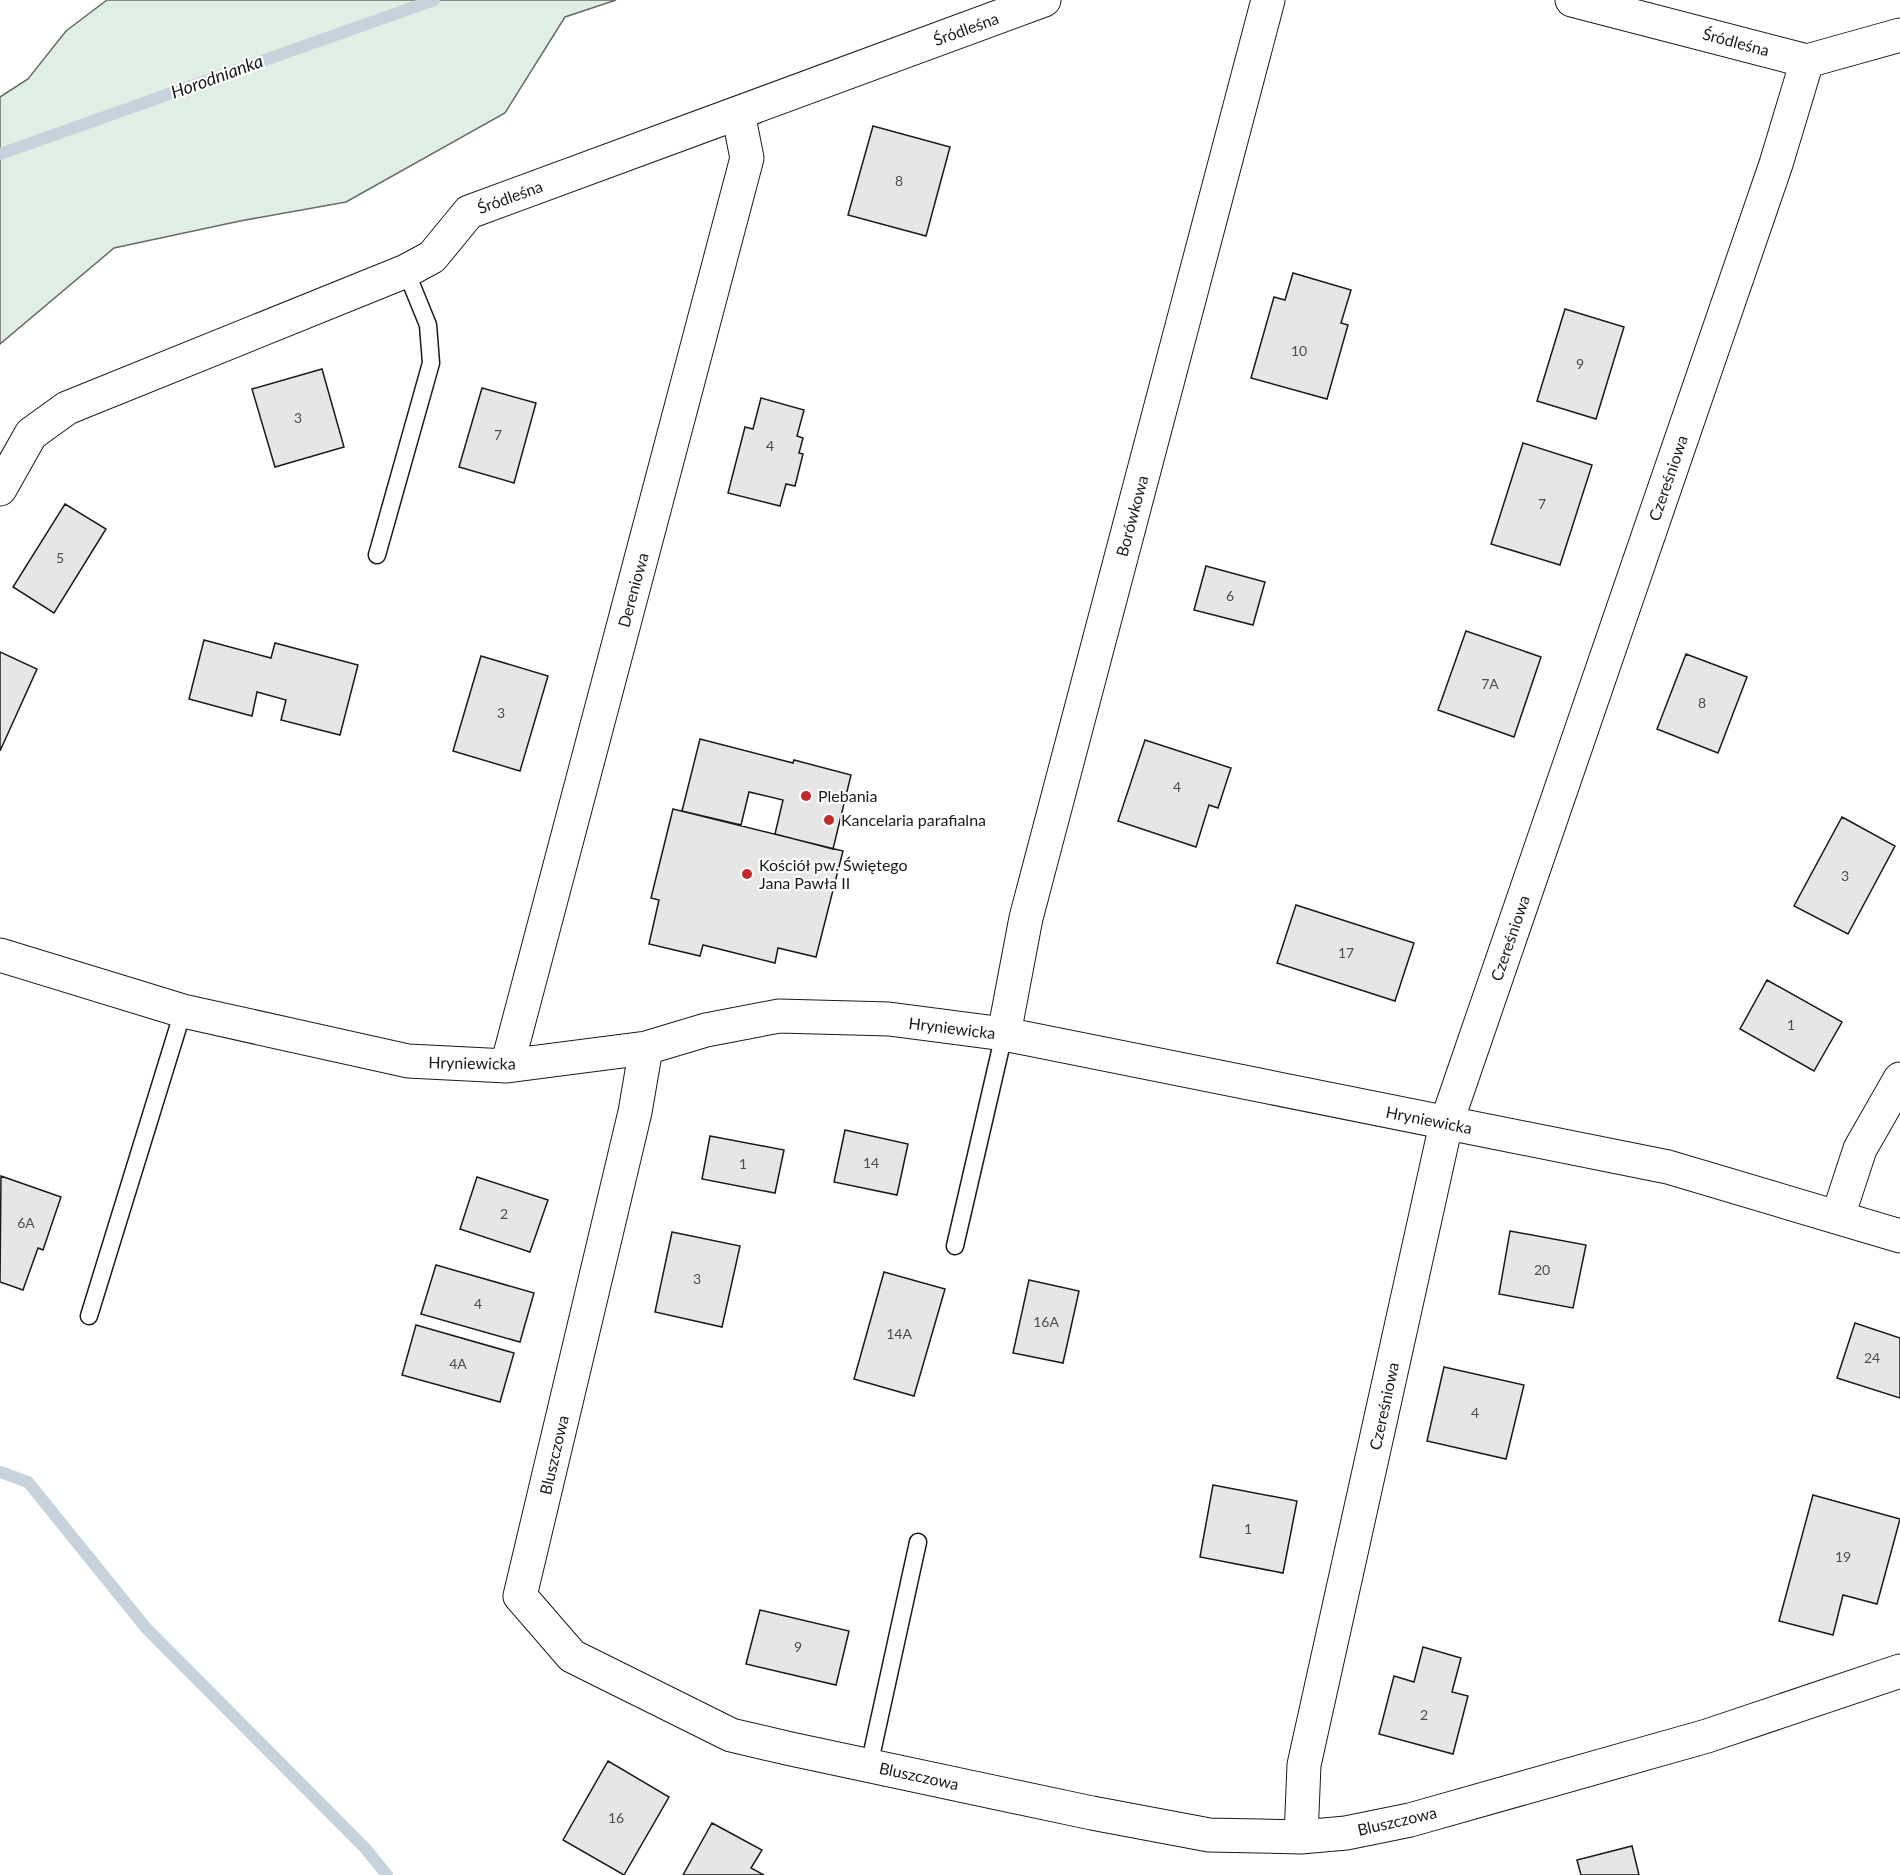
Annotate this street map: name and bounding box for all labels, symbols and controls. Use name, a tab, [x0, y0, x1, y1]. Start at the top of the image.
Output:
street label: Śródleśna	[931, 8, 1001, 49]
street label: Śródleśna	[1701, 24, 1771, 60]
water label: Horodnianka	[168, 49, 266, 103]
house number: 8	[895, 172, 903, 189]
street label: Śródleśna	[475, 176, 545, 217]
house number: 10	[1291, 342, 1307, 359]
house number: 9	[1576, 355, 1584, 372]
house number: 3	[294, 409, 302, 426]
house number: 7	[494, 426, 502, 443]
street label: Czereśniowa	[1644, 433, 1691, 523]
house number: 4	[766, 437, 774, 454]
street label: Borówkowa	[1112, 473, 1151, 559]
house number: 7	[1538, 495, 1546, 512]
house number: 5	[56, 549, 64, 566]
street label: Dereniowa	[613, 550, 652, 629]
house number: 6	[1226, 587, 1234, 604]
house number: 7A	[1481, 675, 1499, 692]
house number: 8	[1698, 694, 1706, 711]
house number: 3	[497, 704, 505, 721]
house number: 4	[1173, 778, 1181, 795]
place label: Plebania	[818, 786, 877, 805]
marker: Plebania	[799, 789, 813, 803]
place label: Kancelaria parafialna	[841, 810, 986, 829]
marker: Kancelaria parafialna	[822, 813, 836, 827]
place label: Kościół pw. Świętego Jana Pawła II	[759, 855, 908, 892]
marker: Kościół pw. Świętego Jana Pawła II	[740, 867, 754, 881]
house number: 3	[1841, 867, 1849, 884]
street label: Czereśniowa	[1486, 893, 1533, 983]
house number: 17	[1338, 944, 1354, 961]
street label: Hryniewicka	[908, 1013, 997, 1042]
house number: 1	[1787, 1016, 1795, 1033]
street label: Hryniewicka	[428, 1052, 516, 1073]
street label: Hryniewicka	[1384, 1102, 1474, 1137]
house number: 14	[863, 1154, 879, 1171]
house number: 1	[739, 1155, 747, 1172]
house number: 2	[500, 1205, 508, 1222]
house number: 6A	[17, 1214, 35, 1231]
house number: 20	[1534, 1261, 1550, 1278]
house number: 3	[693, 1270, 701, 1287]
house number: 4	[474, 1295, 482, 1312]
house number: 16A	[1033, 1313, 1059, 1330]
house number: 14A	[886, 1325, 912, 1342]
house number: 24	[1864, 1349, 1880, 1366]
house number: 4A	[449, 1355, 467, 1372]
street label: Czereśniowa	[1365, 1360, 1402, 1452]
house number: 4	[1471, 1404, 1479, 1421]
street label: Bluszczowa	[535, 1413, 572, 1496]
house number: 1	[1244, 1520, 1252, 1537]
house number: 19	[1835, 1548, 1851, 1565]
house number: 9	[794, 1638, 802, 1655]
house number: 2	[1420, 1706, 1428, 1723]
street label: Bluszczowa	[878, 1758, 961, 1793]
street label: Bluszczowa	[1355, 1802, 1438, 1839]
house number: 16	[608, 1809, 624, 1826]

